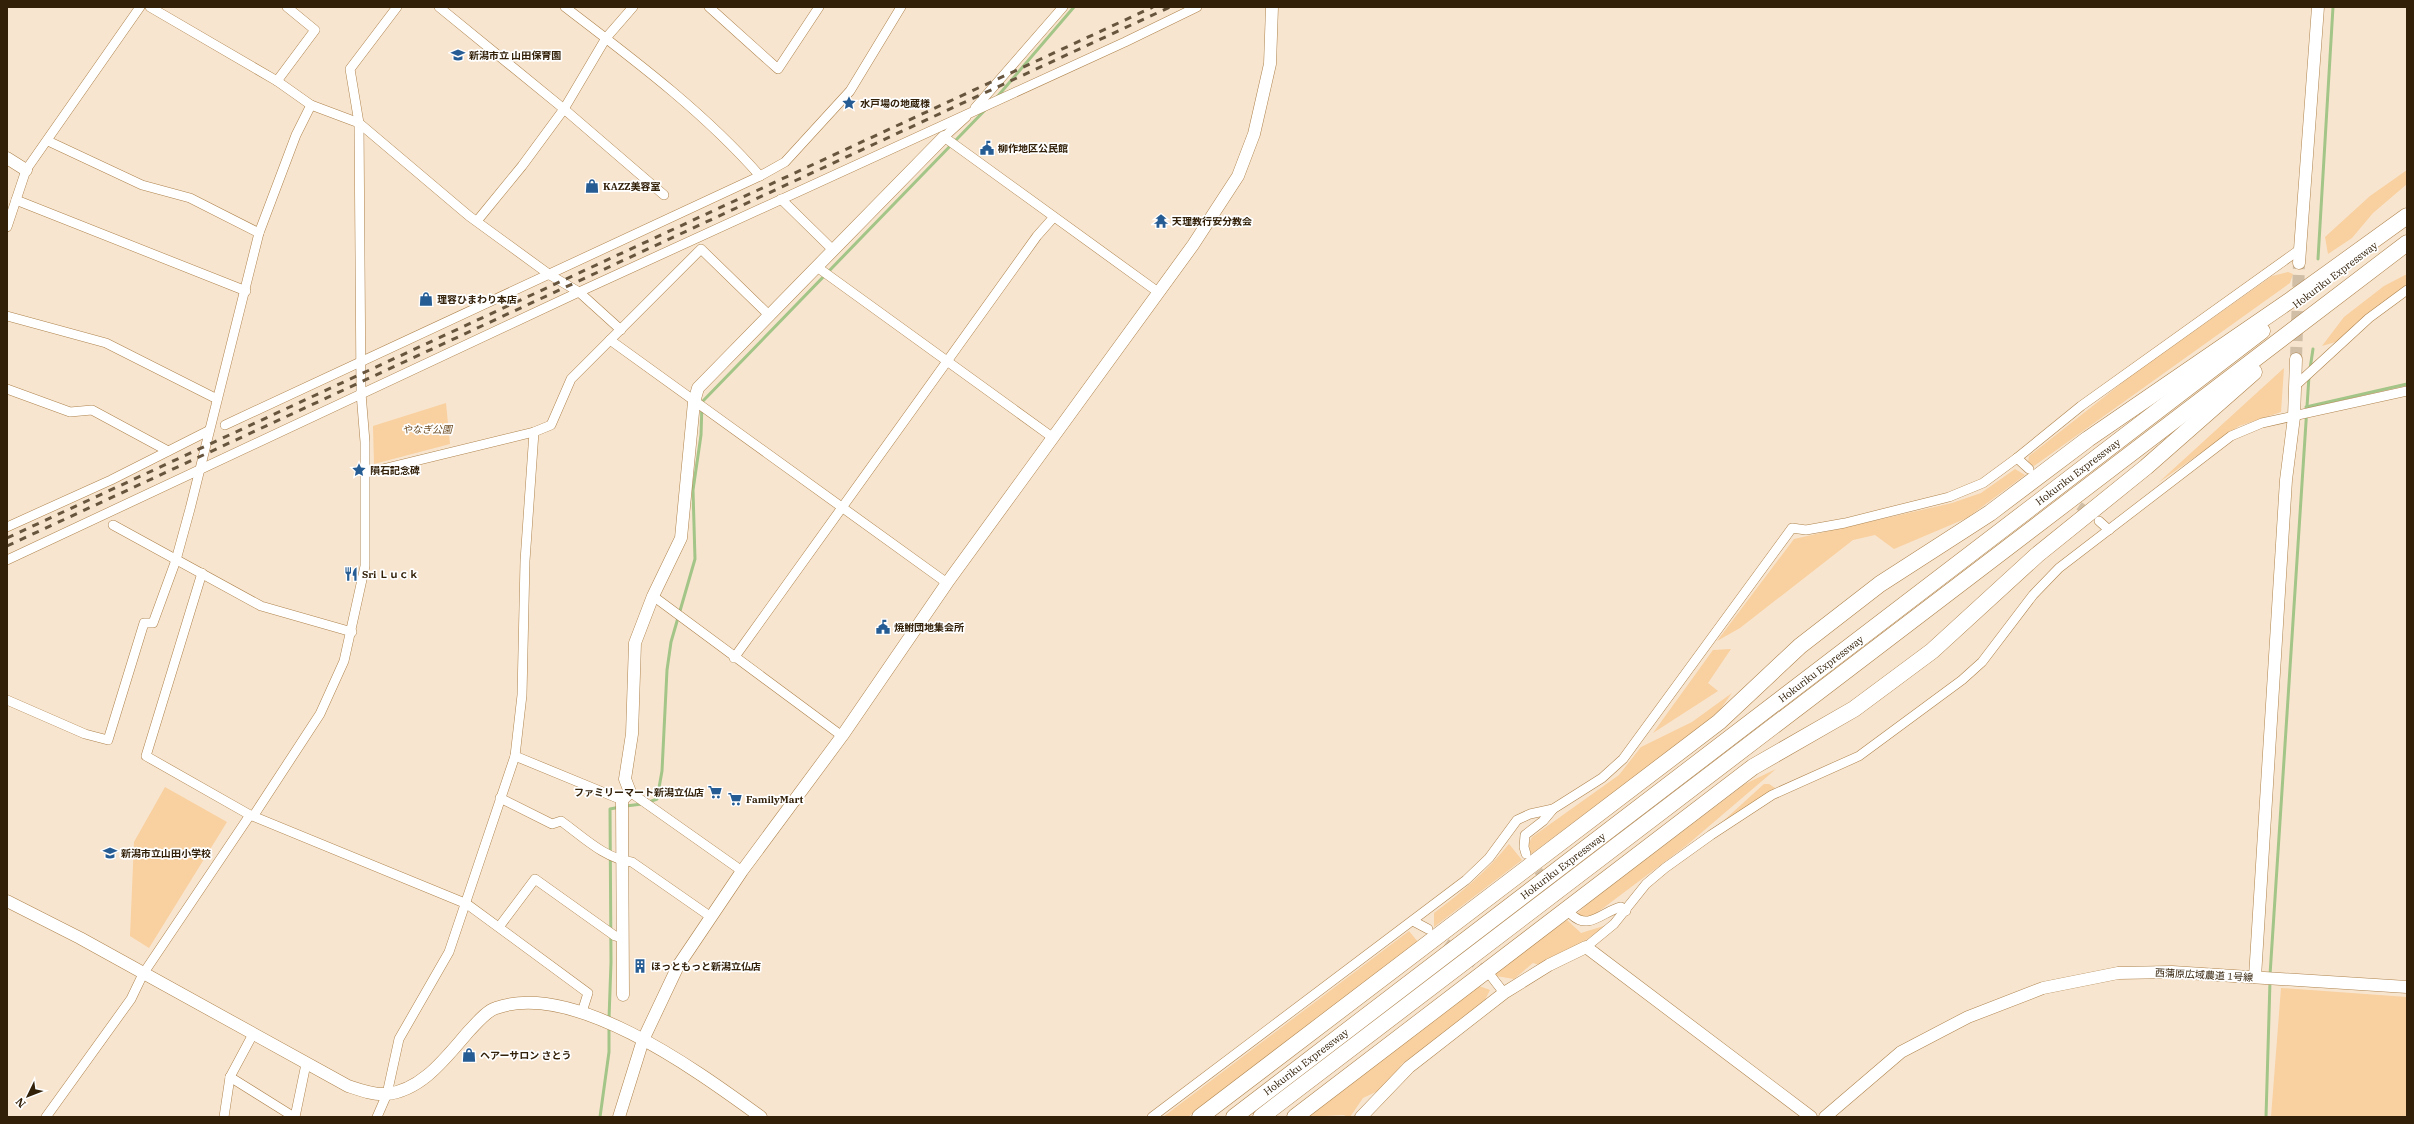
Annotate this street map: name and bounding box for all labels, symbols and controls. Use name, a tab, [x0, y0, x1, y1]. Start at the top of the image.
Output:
school or university icon: 新潟市立 山田保育園	[450, 47, 466, 63]
place label: 新潟市立 山田保育園	[469, 49, 561, 62]
place icon: 水戸場の地蔵様	[841, 95, 857, 111]
place label: 水戸場の地蔵様	[860, 97, 930, 110]
public building icon: 柳作地区公民館	[979, 140, 995, 156]
place label: 柳作地区公民館	[997, 142, 1068, 155]
shop icon: KAZZ美容室	[584, 178, 600, 194]
place label: KAZZ美容室	[603, 180, 661, 193]
temple icon: 天理教行安分教会	[1153, 213, 1169, 229]
place label: 天理教行安分教会	[1172, 215, 1252, 228]
street label: Hokuriku Expressway	[2290, 238, 2381, 311]
shop icon: 理容ひまわり本店	[418, 291, 434, 307]
place label: 理容ひまわり本店	[437, 293, 517, 306]
park label: やなぎ公園	[402, 423, 454, 436]
street label: Hokuriku Expressway	[2033, 435, 2124, 508]
place icon: 隕石記念碑	[351, 462, 367, 478]
place label: 隕石記念碑	[370, 464, 420, 477]
restaurant icon: Sri Ｌｕｃｋ	[343, 566, 359, 582]
place label: Sri Ｌｕｃｋ	[362, 568, 419, 581]
public building icon: 焼鮒団地集会所	[875, 619, 891, 635]
place label: 焼鮒団地集会所	[894, 621, 964, 634]
street label: Hokuriku Expressway	[1776, 632, 1867, 705]
supermarket icon: ファミリーマート新潟立仏店	[707, 784, 723, 800]
place label: ファミリーマート新潟立仏店	[574, 786, 704, 799]
supermarket icon: FamilyMart	[727, 791, 743, 807]
place label: FamilyMart	[746, 793, 803, 806]
street label: Hokuriku Expressway	[1518, 829, 1609, 902]
school or university icon: 新潟市立山田小学校	[102, 845, 118, 861]
place label: 新潟市立山田小学校	[121, 847, 211, 860]
building icon: ほっともっと新潟立仏店	[632, 958, 648, 974]
place label: ほっともっと新潟立仏店	[651, 960, 761, 973]
street label: 西蒲原広域農道 1号線	[2155, 966, 2253, 984]
street label: Hokuriku Expressway	[1261, 1025, 1352, 1098]
shop icon: ヘアーサロン さとう	[461, 1047, 477, 1063]
place label: ヘアーサロン さとう	[480, 1049, 572, 1062]
north arrow	[8, 1076, 48, 1116]
text: N	[12, 1095, 29, 1111]

